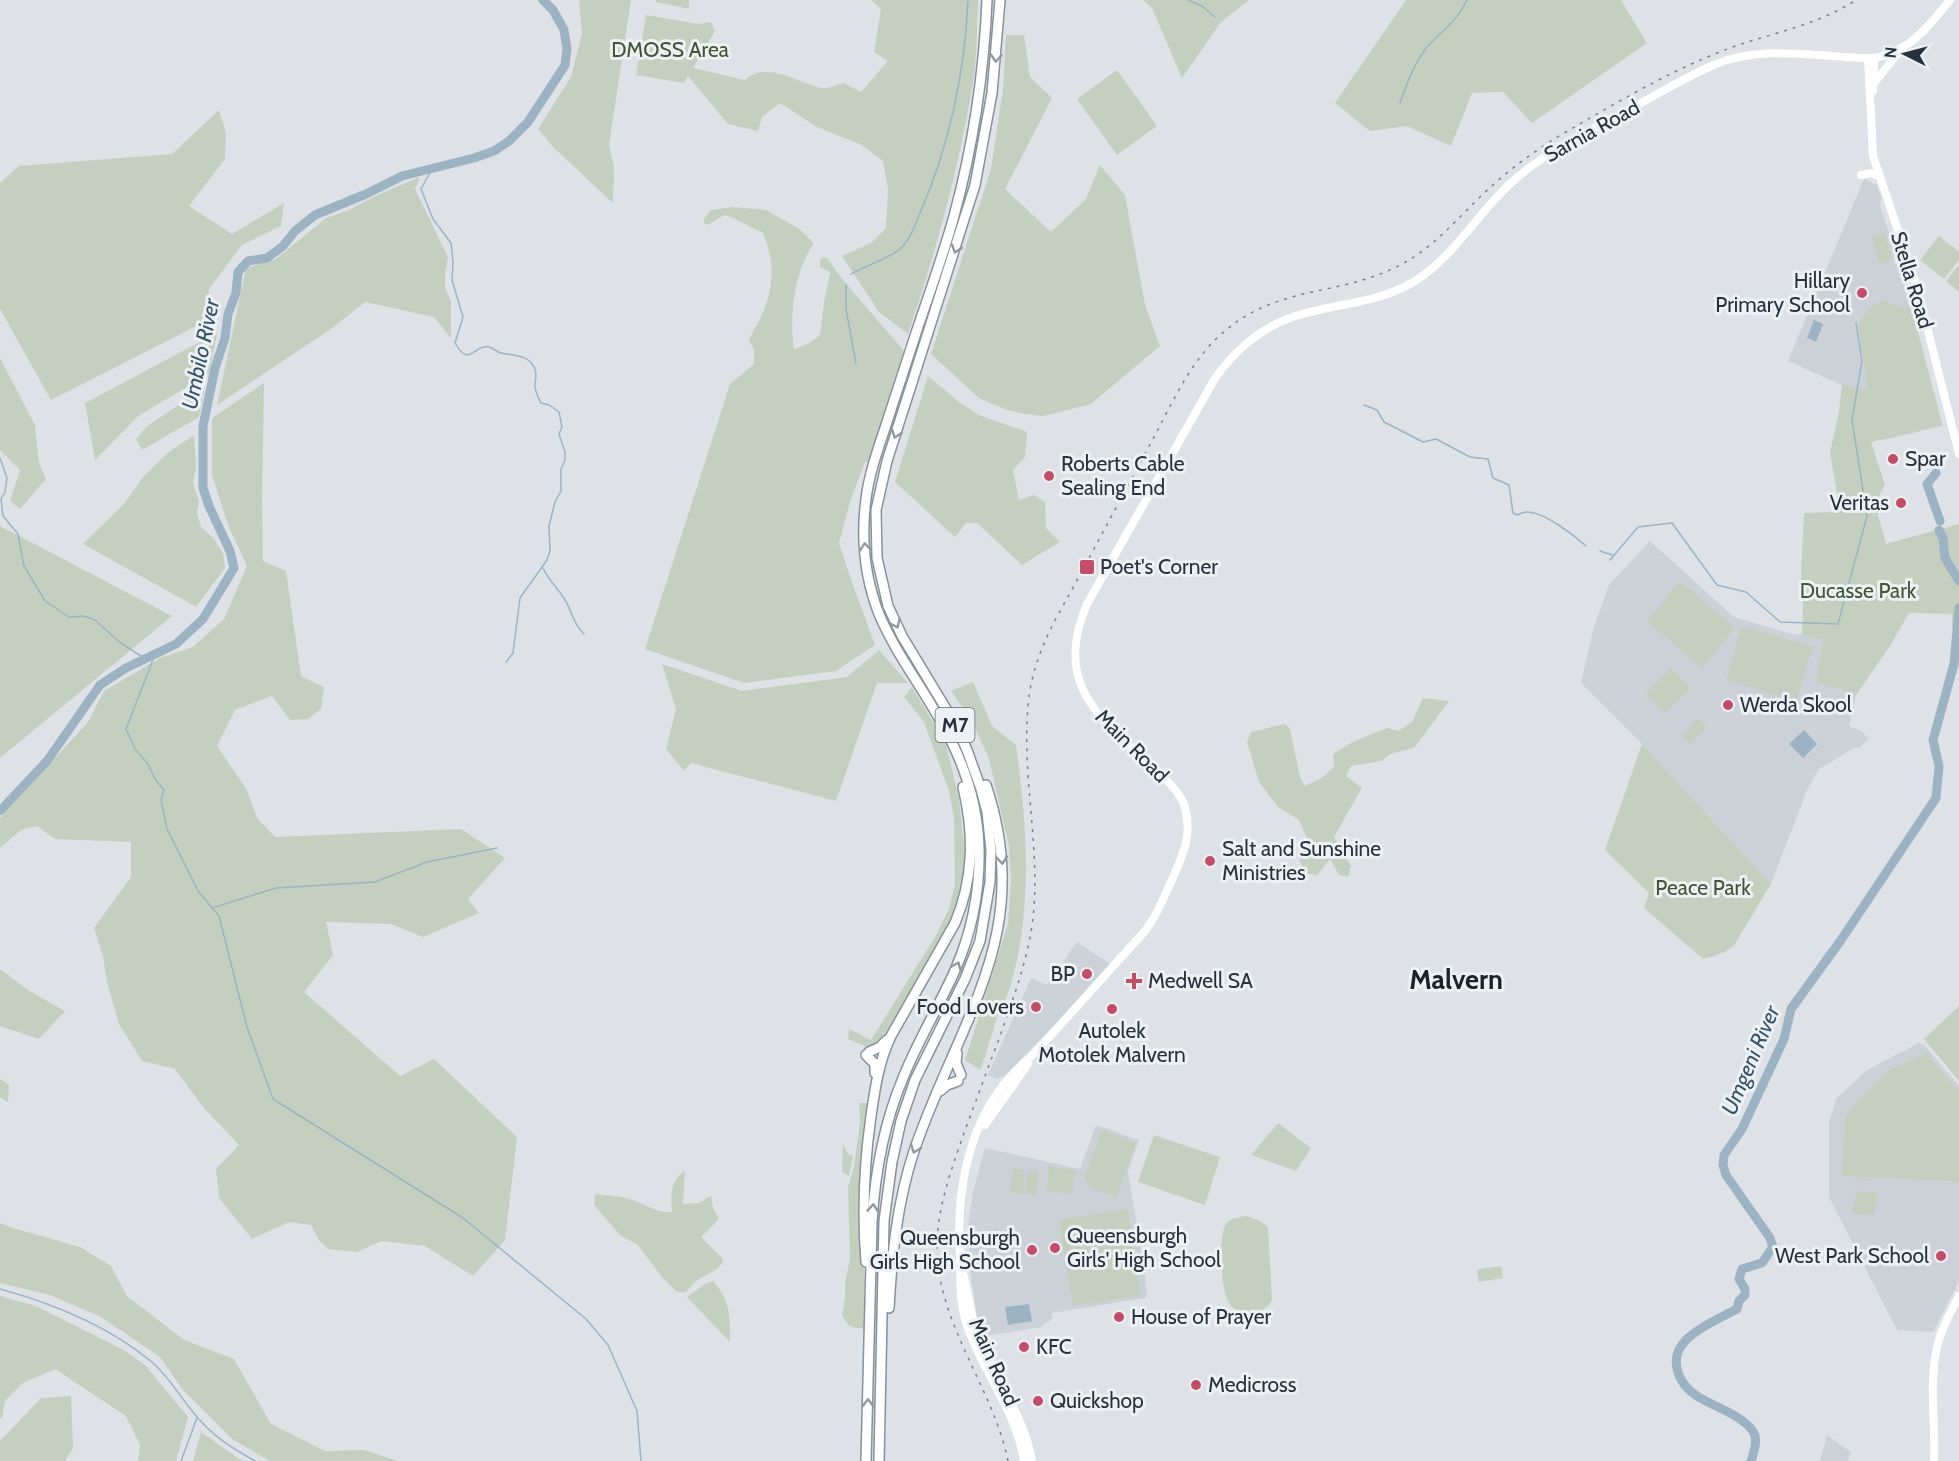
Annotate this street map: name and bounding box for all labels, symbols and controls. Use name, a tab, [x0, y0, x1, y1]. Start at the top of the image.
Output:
north arrow	[1875, 24, 1935, 84]
park label: DMOSS Area	[611, 37, 729, 62]
text: N	[1881, 46, 1901, 59]
one-way arrow	[990, 54, 1003, 63]
street label: Sarnia Road	[1540, 94, 1644, 167]
street label: Stella Road	[1886, 228, 1939, 331]
one-way arrow	[951, 243, 963, 254]
place label: Hillary Primary School	[1715, 268, 1850, 317]
marker: Hillary Primary School	[1855, 286, 1869, 300]
water label: Umbilo River	[176, 295, 226, 412]
one-way arrow	[891, 428, 904, 439]
place label: Spar	[1905, 446, 1946, 471]
place label: Roberts Cable Sealing End	[1061, 451, 1185, 500]
marker: Spar	[1886, 452, 1900, 466]
marker: Roberts Cable Sealing End	[1042, 469, 1056, 483]
place label: Veritas	[1830, 490, 1889, 515]
marker: Veritas	[1894, 496, 1908, 510]
one-way arrow	[859, 543, 872, 552]
place label: Poet's Corner	[1100, 554, 1218, 579]
marker: Poet's Corner	[1078, 558, 1096, 576]
park label: Ducasse Park	[1800, 578, 1917, 603]
one-way arrow	[889, 617, 901, 628]
place label: Werda Skool	[1740, 692, 1852, 717]
marker: Werda Skool	[1721, 698, 1735, 712]
street label: Main Road	[1090, 704, 1174, 788]
road number: M7	[936, 708, 974, 742]
place label: Salt and Sunshine Ministries	[1222, 836, 1381, 885]
marker: Salt and Sunshine Ministries	[1203, 854, 1217, 868]
one-way arrow	[995, 856, 1008, 865]
park label: Peace Park	[1655, 875, 1751, 900]
one-way arrow	[949, 961, 961, 972]
place label: BP	[1050, 961, 1075, 986]
district label: Malvern	[1409, 963, 1503, 996]
marker: BP	[1080, 967, 1094, 981]
place label: Medwell SA	[1148, 968, 1253, 993]
marker: Medwell SA	[1125, 972, 1143, 990]
place label: Food Lovers	[917, 994, 1024, 1019]
marker: Food Lovers	[1029, 1000, 1043, 1014]
water label: Umgeni River	[1715, 1000, 1786, 1119]
marker: Autolek Motolek Malvern	[1105, 1002, 1119, 1016]
place label: Autolek Motolek Malvern	[1038, 1018, 1186, 1067]
one-way arrow	[910, 1143, 923, 1154]
one-way arrow	[867, 1203, 880, 1212]
place label: Queensburgh Girls' High School	[1067, 1223, 1221, 1272]
place label: Queensburgh Girls High School	[870, 1225, 1020, 1274]
marker: Queensburgh Girls' High School	[1048, 1241, 1062, 1255]
marker: Queensburgh Girls High School	[1025, 1243, 1039, 1257]
place label: West Park School	[1775, 1243, 1929, 1268]
marker: West Park School	[1934, 1249, 1948, 1263]
place label: House of Prayer	[1131, 1304, 1272, 1329]
marker: House of Prayer	[1112, 1310, 1126, 1324]
street label: Main Road	[964, 1314, 1025, 1410]
place label: KFC	[1036, 1334, 1072, 1359]
marker: KFC	[1017, 1340, 1031, 1354]
place label: Medicross	[1208, 1372, 1297, 1397]
marker: Medicross	[1189, 1378, 1203, 1392]
place label: Quickshop	[1050, 1388, 1144, 1413]
marker: Quickshop	[1031, 1394, 1045, 1408]
one-way arrow	[862, 1398, 874, 1407]

